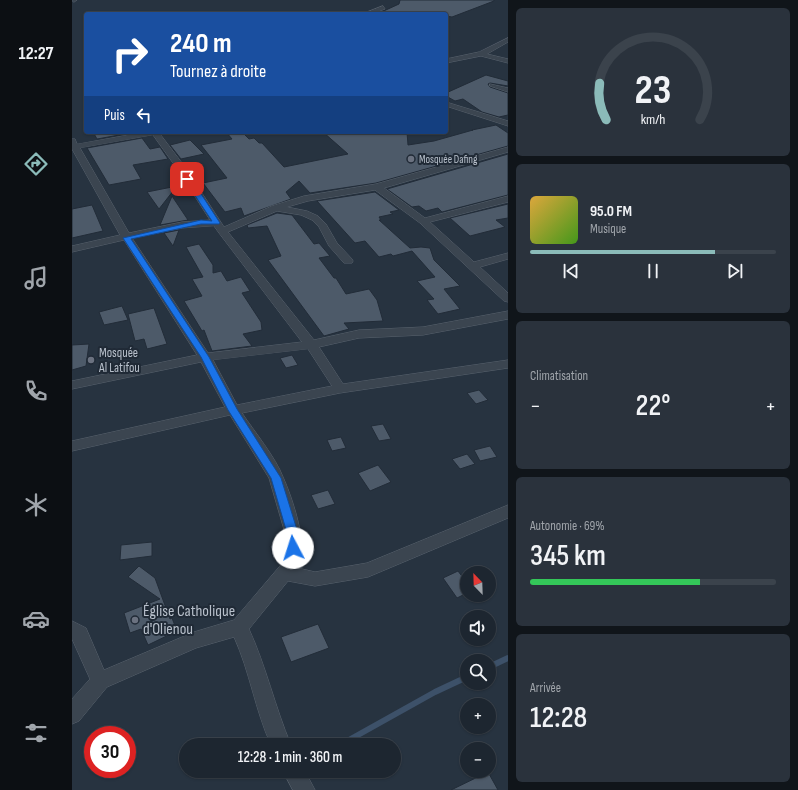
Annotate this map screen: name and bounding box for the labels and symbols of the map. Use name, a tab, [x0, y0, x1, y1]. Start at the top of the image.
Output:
place label: Mosquée Dafing	[419, 153, 478, 166]
marker: Mosquée Dafing	[406, 154, 416, 164]
pin	[170, 162, 204, 196]
place label: Mosquée Al Latifou	[98, 345, 140, 376]
marker: Mosquée Al Latifou	[86, 355, 96, 365]
position arrow	[272, 527, 314, 569]
north arrow	[460, 566, 496, 602]
place label: Église Catholique d'Olienou	[143, 602, 235, 639]
marker: Église Catholique d'Olienou	[130, 615, 140, 625]
speed limit sign: 30	[84, 726, 136, 778]

